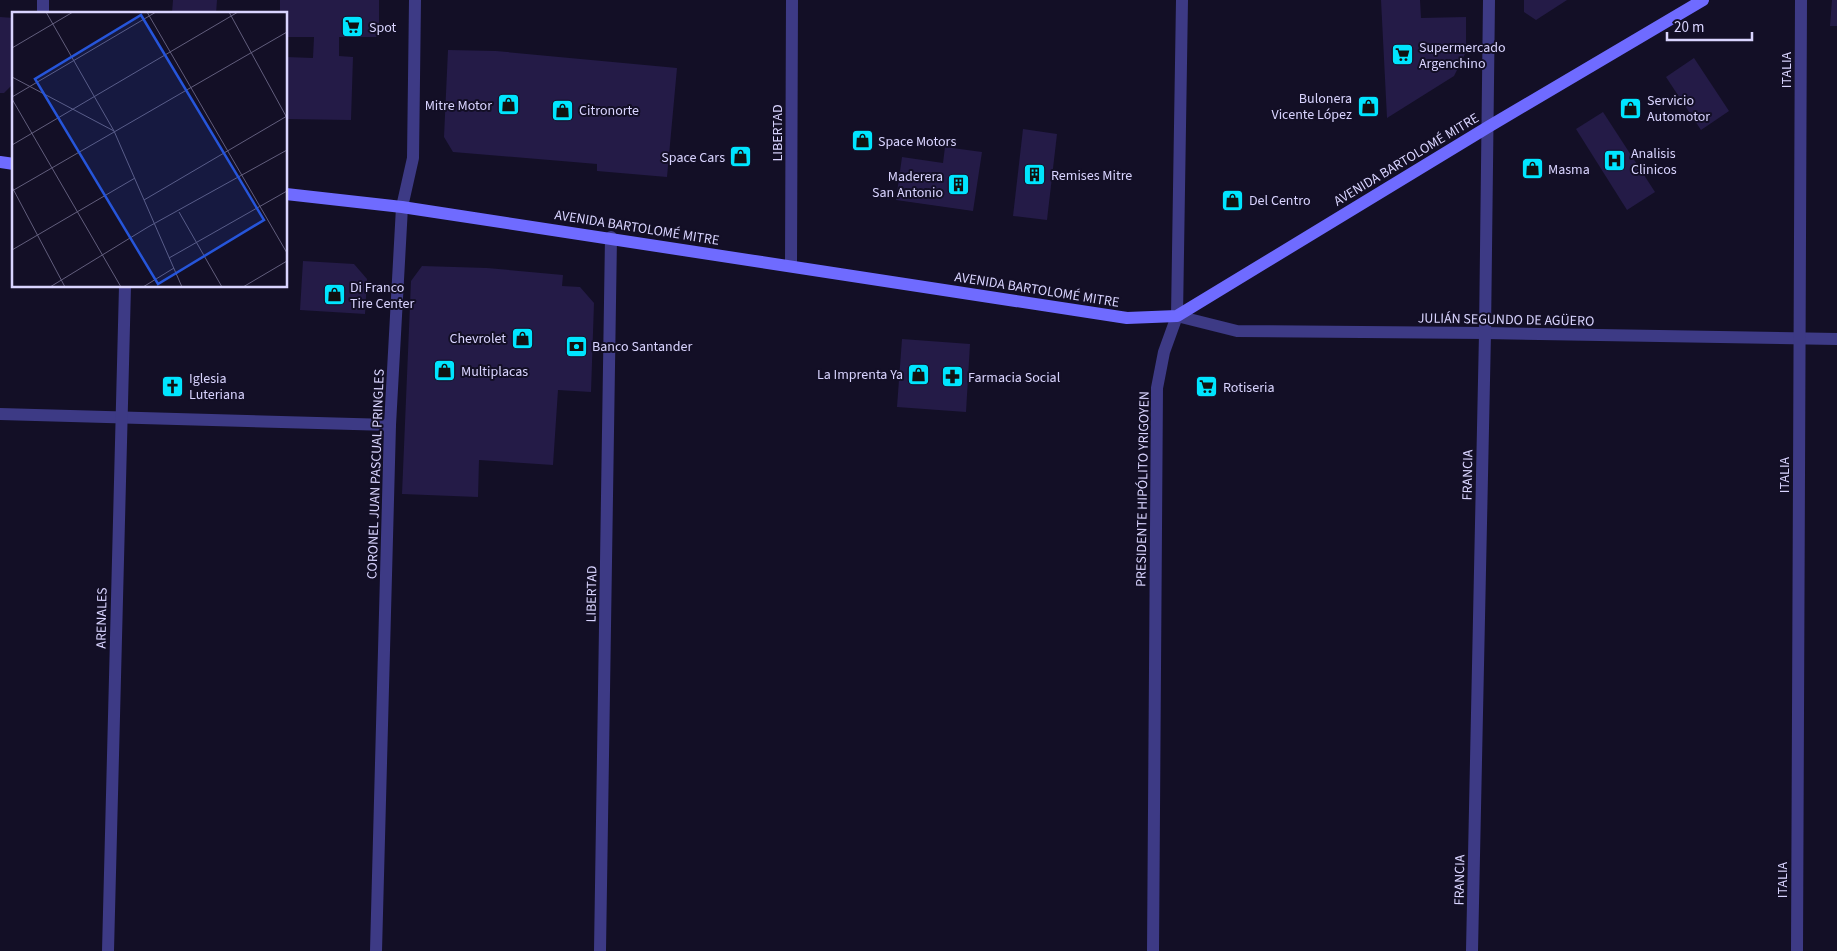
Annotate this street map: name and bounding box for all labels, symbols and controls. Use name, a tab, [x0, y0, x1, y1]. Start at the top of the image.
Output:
scale bar	[1667, 10, 1752, 42]
inset map	[12, 12, 288, 288]
supermarket icon: Spot	[341, 15, 365, 39]
text: 20 m	[1674, 17, 1704, 38]
place label: Spot	[369, 18, 397, 38]
place label: Supermercado Argenchino	[1419, 38, 1506, 74]
supermarket icon: Supermercado Argenchino	[1391, 43, 1415, 67]
street label: ITALIA	[1777, 51, 1797, 88]
place label: Bulonera Vicente López	[1271, 89, 1352, 125]
place label: Servicio Automotor	[1647, 91, 1710, 127]
shop icon: Mitre Motor	[496, 93, 520, 117]
shop icon: Bulonera Vicente López	[1356, 94, 1380, 118]
place label: Mitre Motor	[425, 96, 492, 116]
shop icon: Servicio Automotor	[1619, 96, 1643, 120]
shop icon: Citronorte	[551, 98, 575, 122]
place label: Citronorte	[579, 101, 639, 121]
street label: LIBERTAD	[768, 104, 788, 162]
street label: AVENIDA BARTOLOMÉ MITRE	[1330, 108, 1483, 211]
shop icon: Space Motors	[850, 129, 874, 153]
place label: Space Motors	[878, 132, 956, 152]
place label: Analisis Clinicos	[1631, 144, 1677, 180]
shop icon: Space Cars	[729, 145, 753, 169]
place label: Space Cars	[661, 148, 725, 168]
hospital icon: Analisis Clinicos	[1603, 149, 1627, 173]
shop icon: Masma	[1520, 157, 1544, 181]
place label: Masma	[1548, 160, 1590, 180]
building icon: Remises Mitre	[1023, 163, 1047, 187]
place label: Remises Mitre	[1051, 166, 1132, 186]
place label: Maderera San Antonio	[872, 167, 943, 203]
building icon: Maderera San Antonio	[947, 172, 971, 196]
shop icon: Del Centro	[1221, 188, 1245, 212]
place label: Del Centro	[1249, 191, 1311, 211]
street label: AVENIDA BARTOLOMÉ MITRE	[553, 205, 721, 251]
street label: AVENIDA BARTOLOMÉ MITRE	[953, 267, 1121, 313]
place label: Di Franco Tire Center	[350, 278, 414, 314]
shop icon: Di Franco Tire Center	[322, 283, 346, 307]
street label: JULIÁN SEGUNDO DE AGÜERO	[1418, 308, 1594, 332]
shop icon: Chevrolet	[510, 326, 534, 350]
place label: Chevrolet	[449, 329, 506, 349]
bank icon: Banco Santander	[564, 334, 588, 358]
place label: Banco Santander	[592, 337, 692, 357]
shop icon: Multiplacas	[433, 359, 457, 383]
place label: Multiplacas	[461, 362, 528, 382]
shop icon: La Imprenta Ya	[907, 362, 931, 386]
place label: La Imprenta Ya	[817, 365, 903, 385]
pharmacy icon: Farmacia Social	[940, 365, 964, 389]
place label: Farmacia Social	[968, 368, 1061, 388]
place label: Iglesia Luteriana	[189, 369, 245, 405]
street label: CORONEL JUAN PASCUAL PRINGLES	[362, 369, 390, 579]
church icon: Iglesia Luteriana	[161, 374, 185, 398]
supermarket icon: Rotiseria	[1195, 375, 1219, 399]
place label: Rotiseria	[1223, 378, 1275, 398]
street label: PRESIDENTE HIPÓLITO YRIGOYEN	[1131, 391, 1155, 587]
street label: FRANCIA	[1458, 449, 1478, 501]
street label: ITALIA	[1775, 456, 1795, 493]
street label: LIBERTAD	[582, 565, 602, 623]
street label: ARENALES	[91, 587, 113, 649]
street label: FRANCIA	[1450, 854, 1470, 906]
street label: ITALIA	[1773, 861, 1793, 898]

